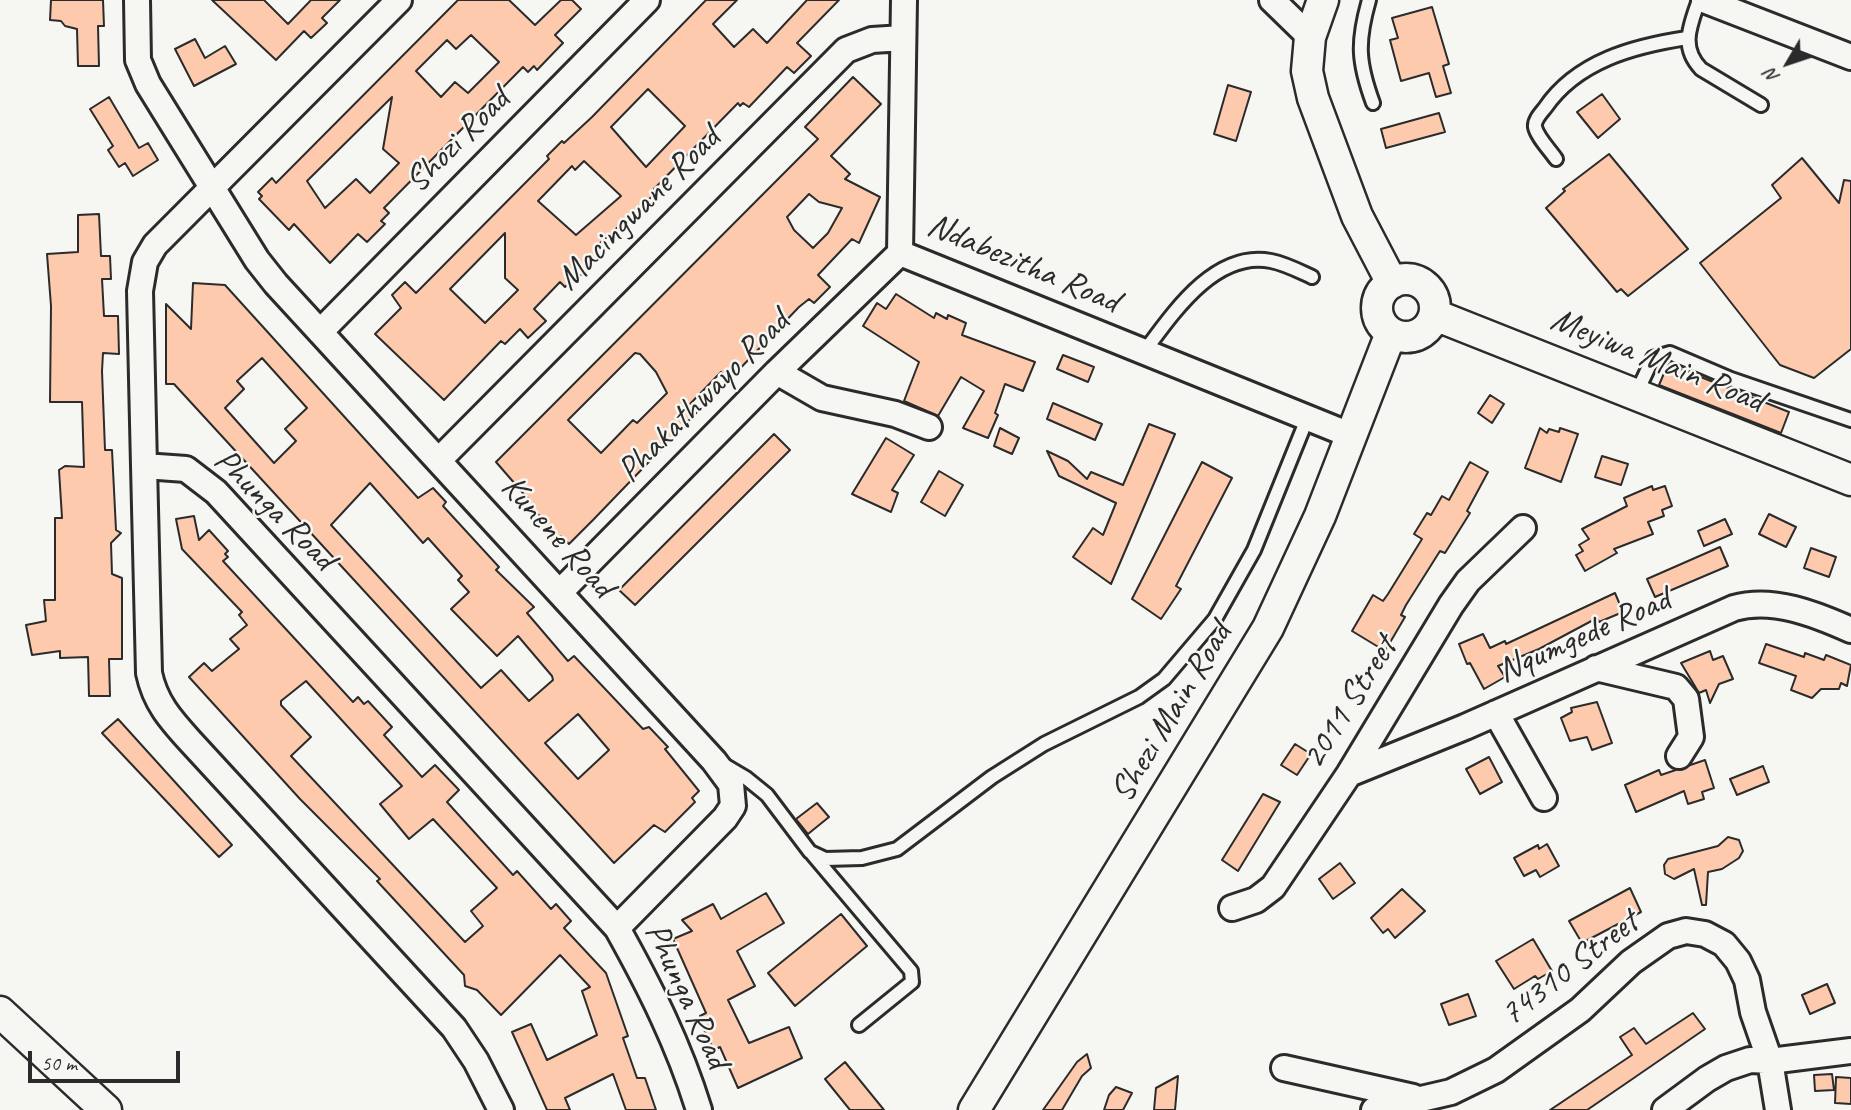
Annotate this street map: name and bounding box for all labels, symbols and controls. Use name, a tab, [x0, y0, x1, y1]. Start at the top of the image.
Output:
north arrow	[1753, 28, 1823, 98]
text: N	[1759, 64, 1785, 88]
street label: Shozi Road	[397, 80, 519, 202]
street label: Macingwane Road	[548, 118, 730, 300]
street label: Ndabezitha Road	[921, 205, 1125, 323]
street label: Meyiwa Main Road	[1544, 299, 1770, 423]
street label: Phakathwayo Road	[609, 302, 799, 492]
street label: Phunga Road	[204, 440, 344, 580]
street label: Kunene Road	[491, 467, 623, 607]
street label: Nqumgede Road	[1491, 579, 1677, 693]
street label: Shezi Main Road	[1102, 616, 1242, 810]
street label: 2011 Street	[1293, 629, 1407, 777]
street label: 74310 Street	[1493, 902, 1647, 1036]
street label: Phunga Road	[634, 917, 738, 1075]
scale bar	[32, 1036, 184, 1080]
text: 50 m	[41, 1050, 77, 1076]

